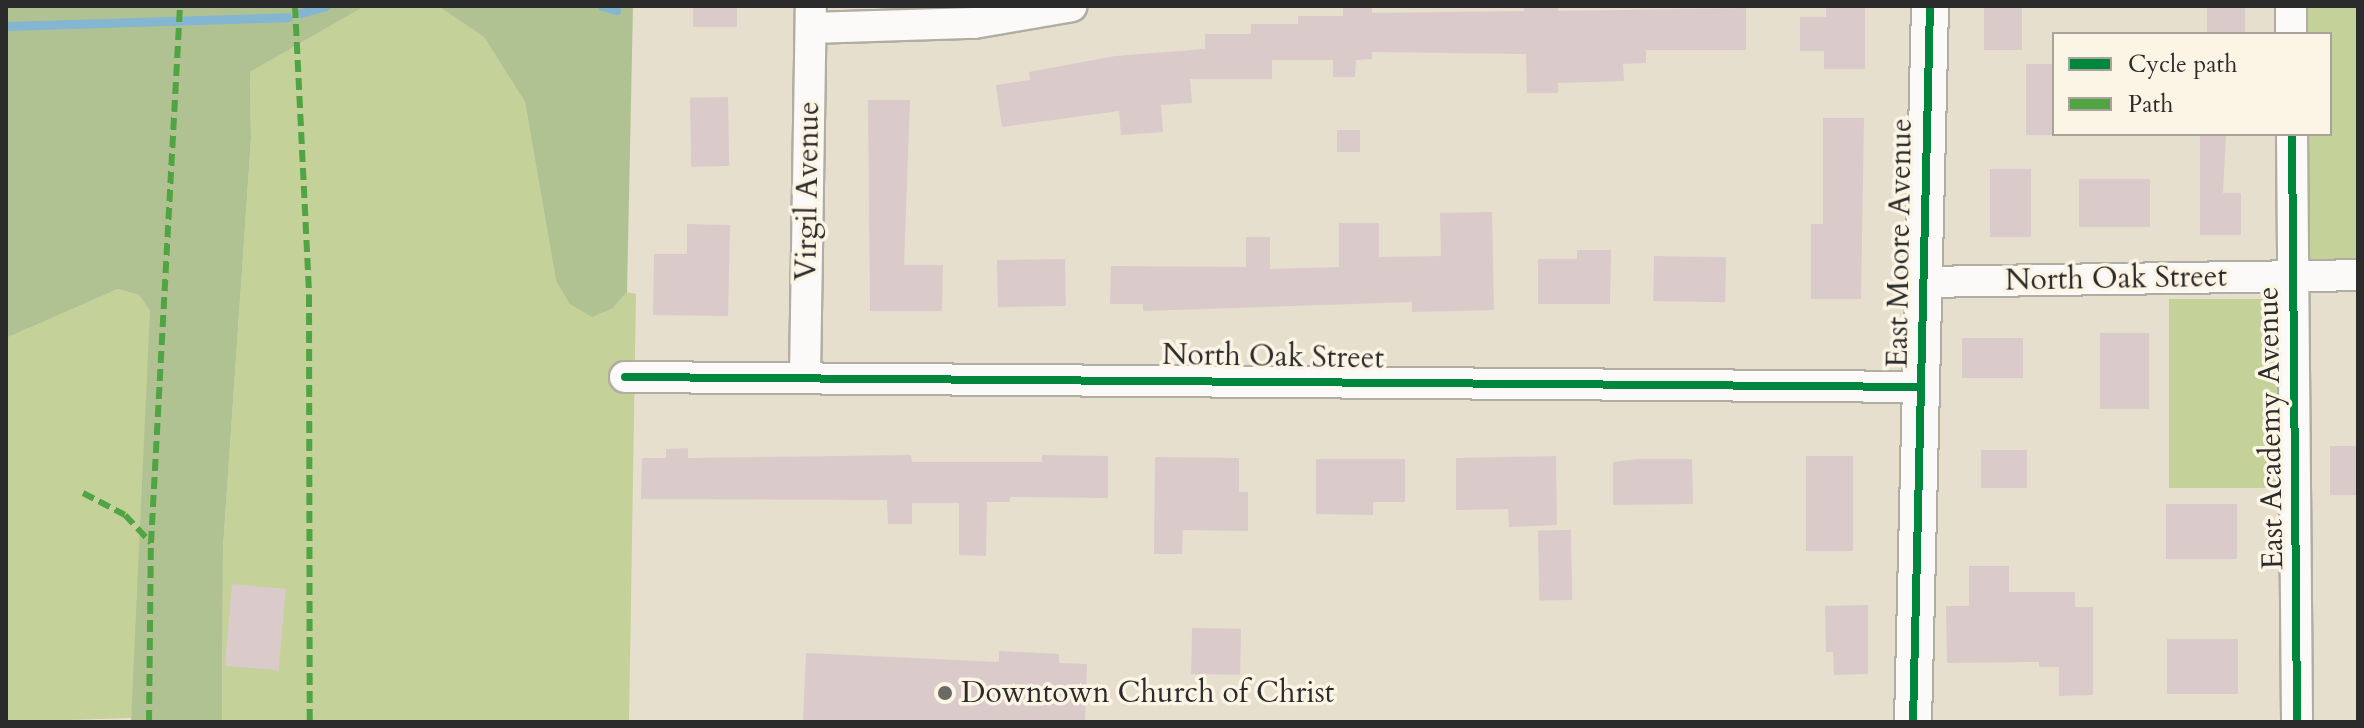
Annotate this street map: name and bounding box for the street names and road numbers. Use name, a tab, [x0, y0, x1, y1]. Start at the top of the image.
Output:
street label: Virgil Avenue	[788, 101, 828, 281]
street label: East Moore Avenue	[1880, 118, 1920, 368]
street label: North Oak Street	[2005, 259, 2227, 299]
street label: East Academy Avenue	[2251, 286, 2291, 570]
street label: North Oak Street	[1162, 337, 1384, 377]

